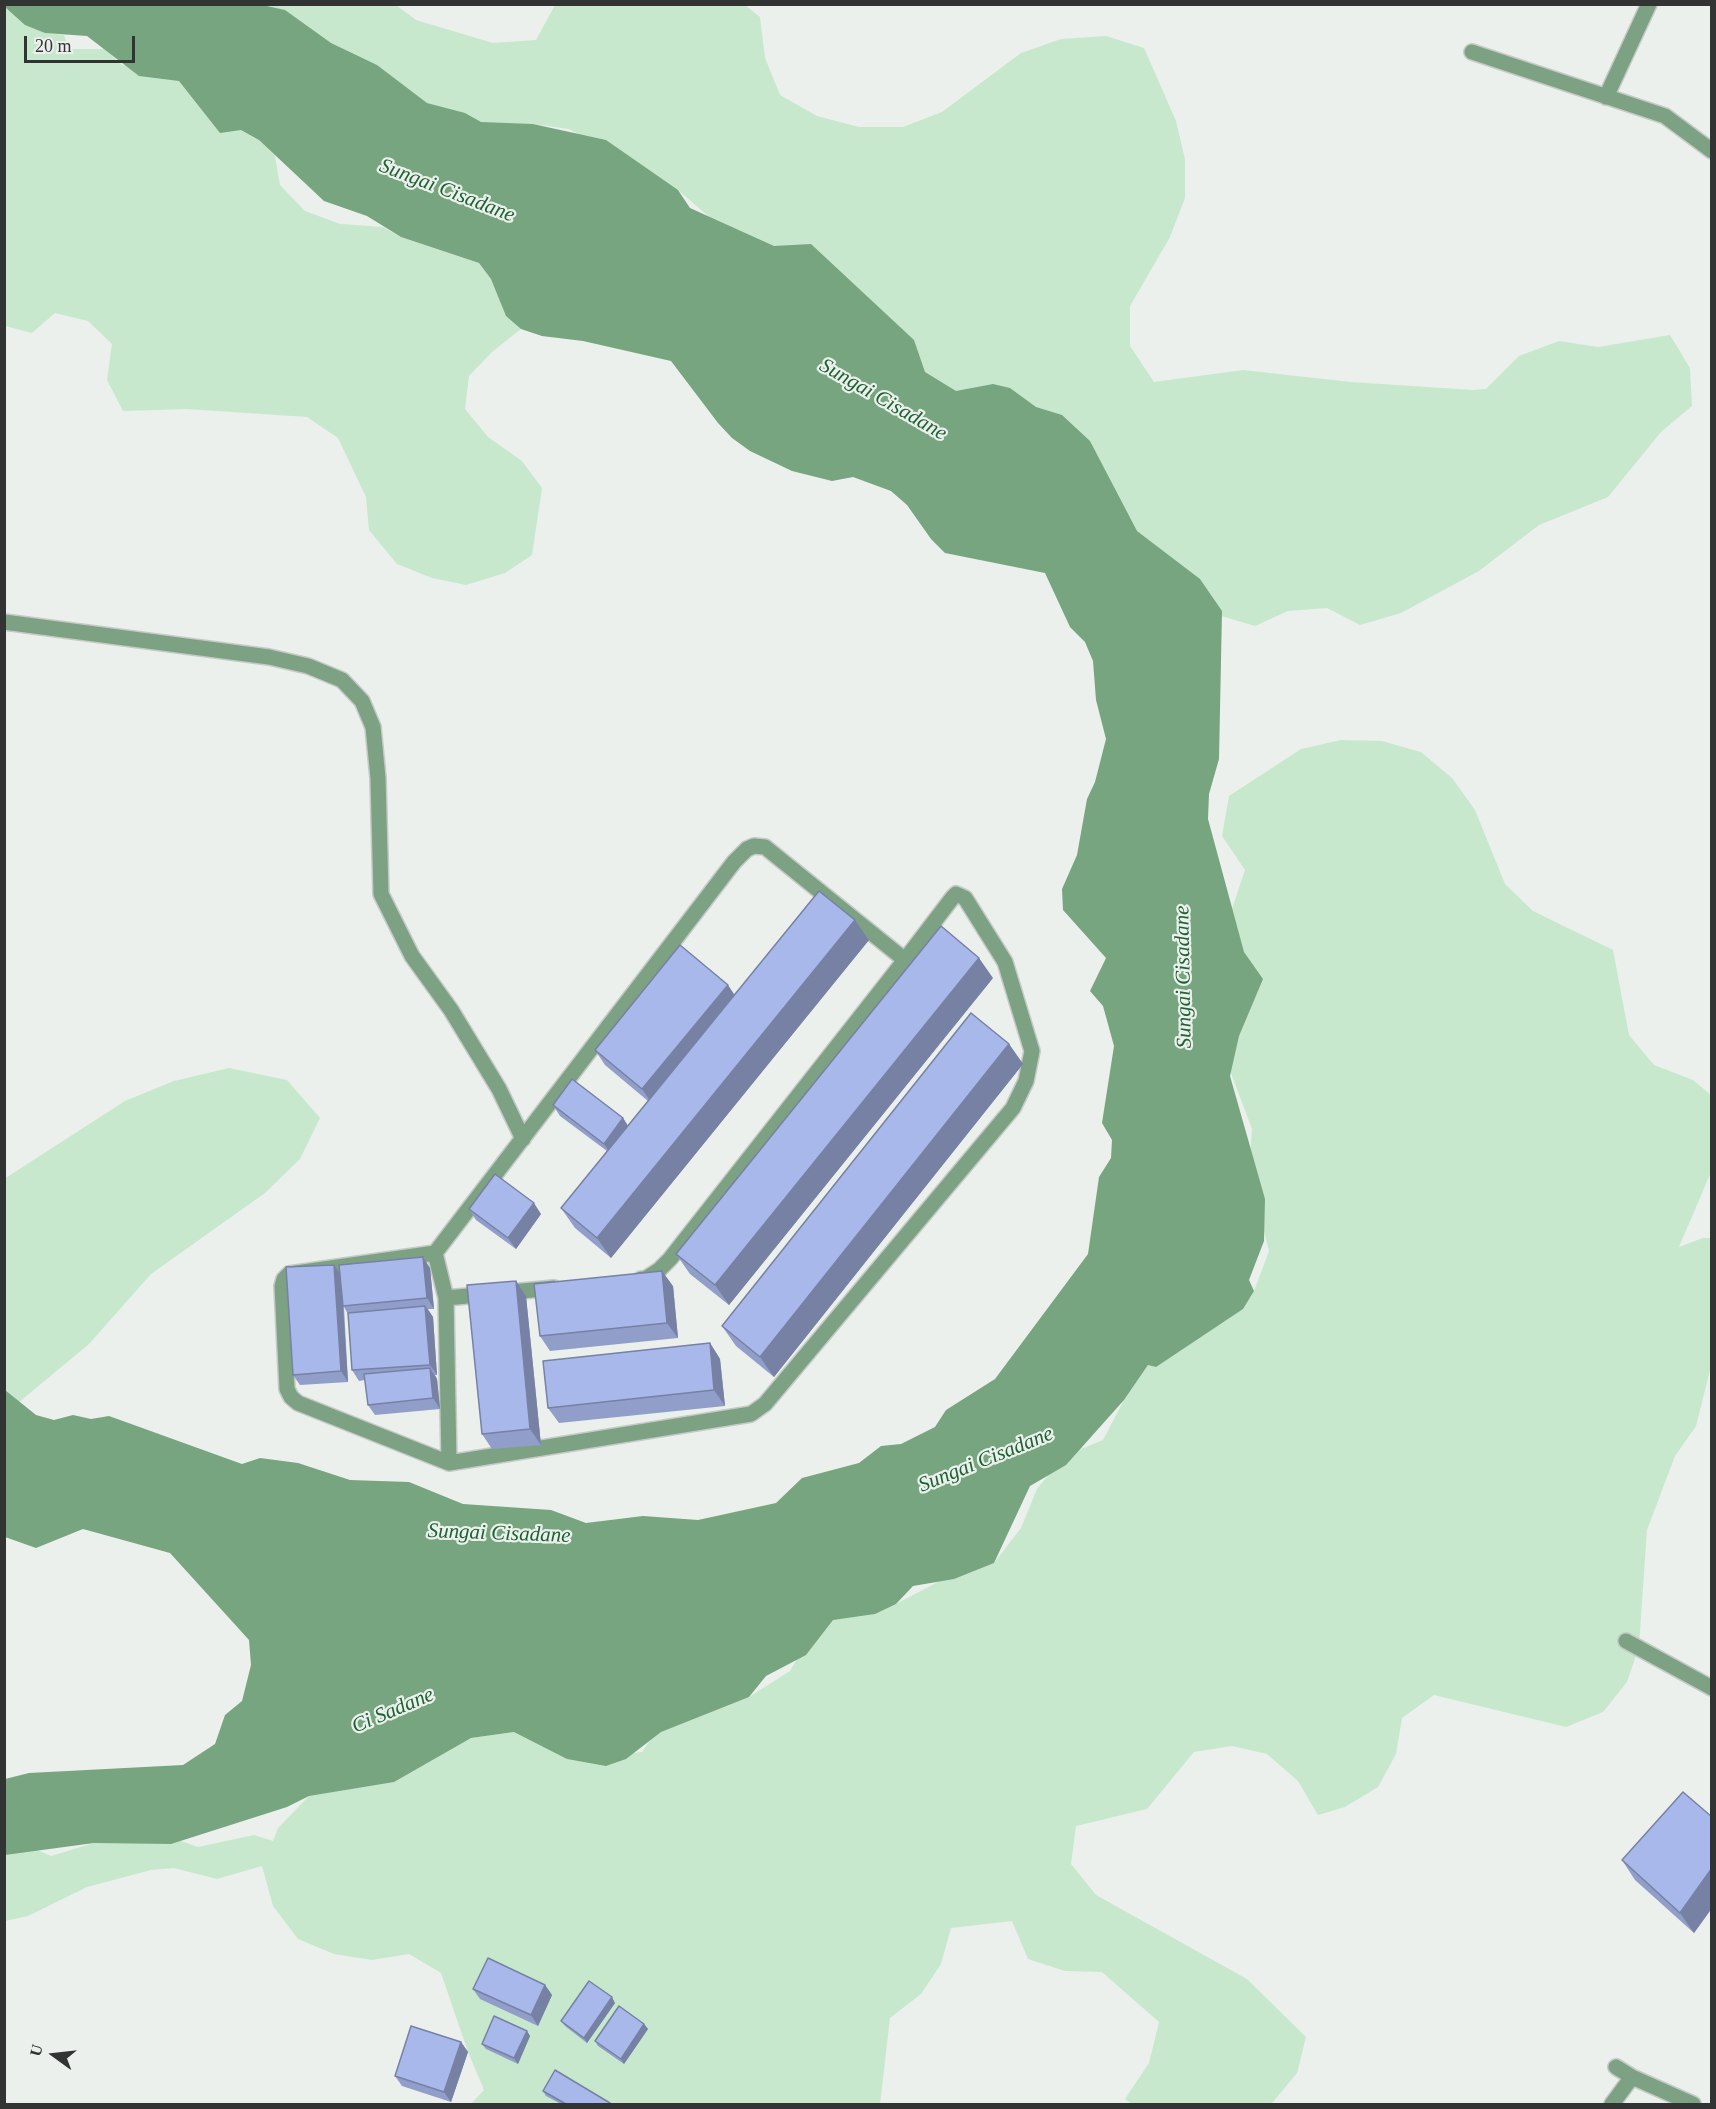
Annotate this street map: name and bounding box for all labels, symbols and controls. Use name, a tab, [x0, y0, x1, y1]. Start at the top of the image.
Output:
scale bar	[27, 24, 138, 62]
text: 20 m	[35, 36, 72, 56]
water label: Sungai Cisadane	[376, 154, 518, 228]
water label: Sungai Cisadane	[815, 353, 951, 447]
water label: Sungai Cisadane	[1170, 905, 1198, 1049]
water label: Sungai Cisadane	[915, 1422, 1057, 1498]
water label: Sungai Cisadane	[427, 1519, 571, 1549]
water label: Ci Sadane	[348, 1682, 438, 1740]
north arrow	[24, 2025, 84, 2085]
text: U	[26, 2042, 46, 2058]

